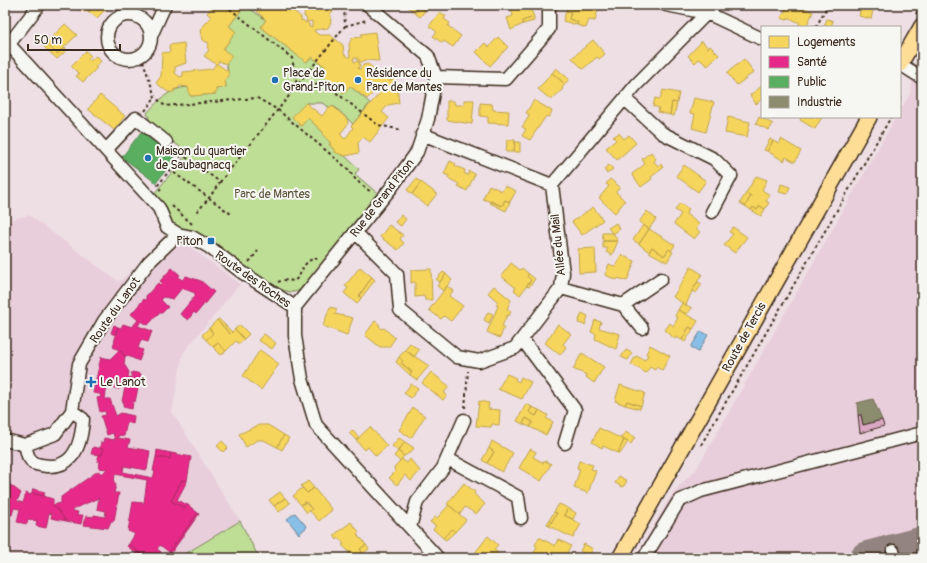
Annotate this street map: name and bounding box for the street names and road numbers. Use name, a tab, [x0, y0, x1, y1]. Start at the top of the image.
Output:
street label: Rue de Grand Piton	[347, 156, 418, 241]
street label: Allée du Mail	[548, 213, 569, 277]
street label: Route des Roches	[212, 248, 294, 311]
street label: Route du Lanot	[87, 274, 144, 346]
street label: Route de Tercis	[719, 299, 770, 375]

